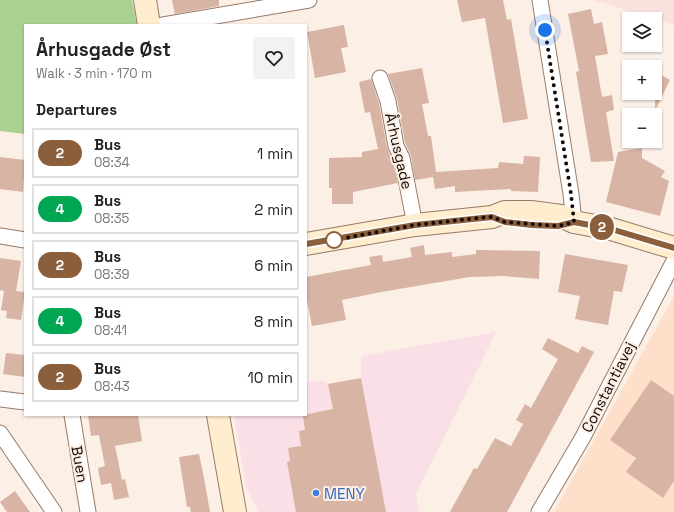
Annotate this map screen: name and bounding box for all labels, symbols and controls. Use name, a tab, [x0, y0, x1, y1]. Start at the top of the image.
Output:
map controls	[622, 12, 662, 148]
button: layers	[622, 12, 662, 52]
your location	[535, 20, 555, 40]
text: Århusgade Øst	[36, 37, 171, 62]
button: heart	[253, 37, 295, 79]
button: +	[622, 60, 662, 100]
text: Walk · 3 min · 170 m	[36, 65, 152, 82]
text: Departures	[36, 100, 117, 119]
button: −	[622, 108, 662, 148]
street label: Århusgade	[381, 111, 417, 191]
text: Bus	[94, 135, 121, 154]
text: 2	[56, 144, 64, 162]
text: 1 min	[257, 144, 293, 163]
text: 08:34	[94, 154, 130, 171]
text: Bus	[94, 191, 121, 210]
text: 4	[56, 200, 64, 218]
text: 2 min	[254, 200, 293, 219]
text: 08:35	[94, 210, 129, 227]
line badge: 2	[589, 214, 615, 240]
text: 2	[598, 218, 606, 236]
unlabelled marker	[325, 231, 343, 249]
text: Bus	[94, 247, 121, 266]
text: 2	[56, 256, 64, 274]
text: 6 min	[254, 256, 293, 275]
text: 08:39	[94, 266, 130, 283]
text: Bus	[94, 303, 121, 322]
text: 4	[56, 312, 64, 330]
text: 8 min	[254, 312, 293, 331]
text: 08:41	[94, 322, 127, 339]
street label: Constantiavej	[577, 338, 639, 436]
text: Bus	[94, 359, 121, 378]
text: 2	[56, 368, 64, 386]
text: 10 min	[247, 368, 293, 387]
text: 08:43	[94, 378, 130, 395]
street label: Buen	[67, 444, 93, 484]
place label: MENY	[324, 484, 365, 503]
marker: MENY	[311, 488, 321, 498]

